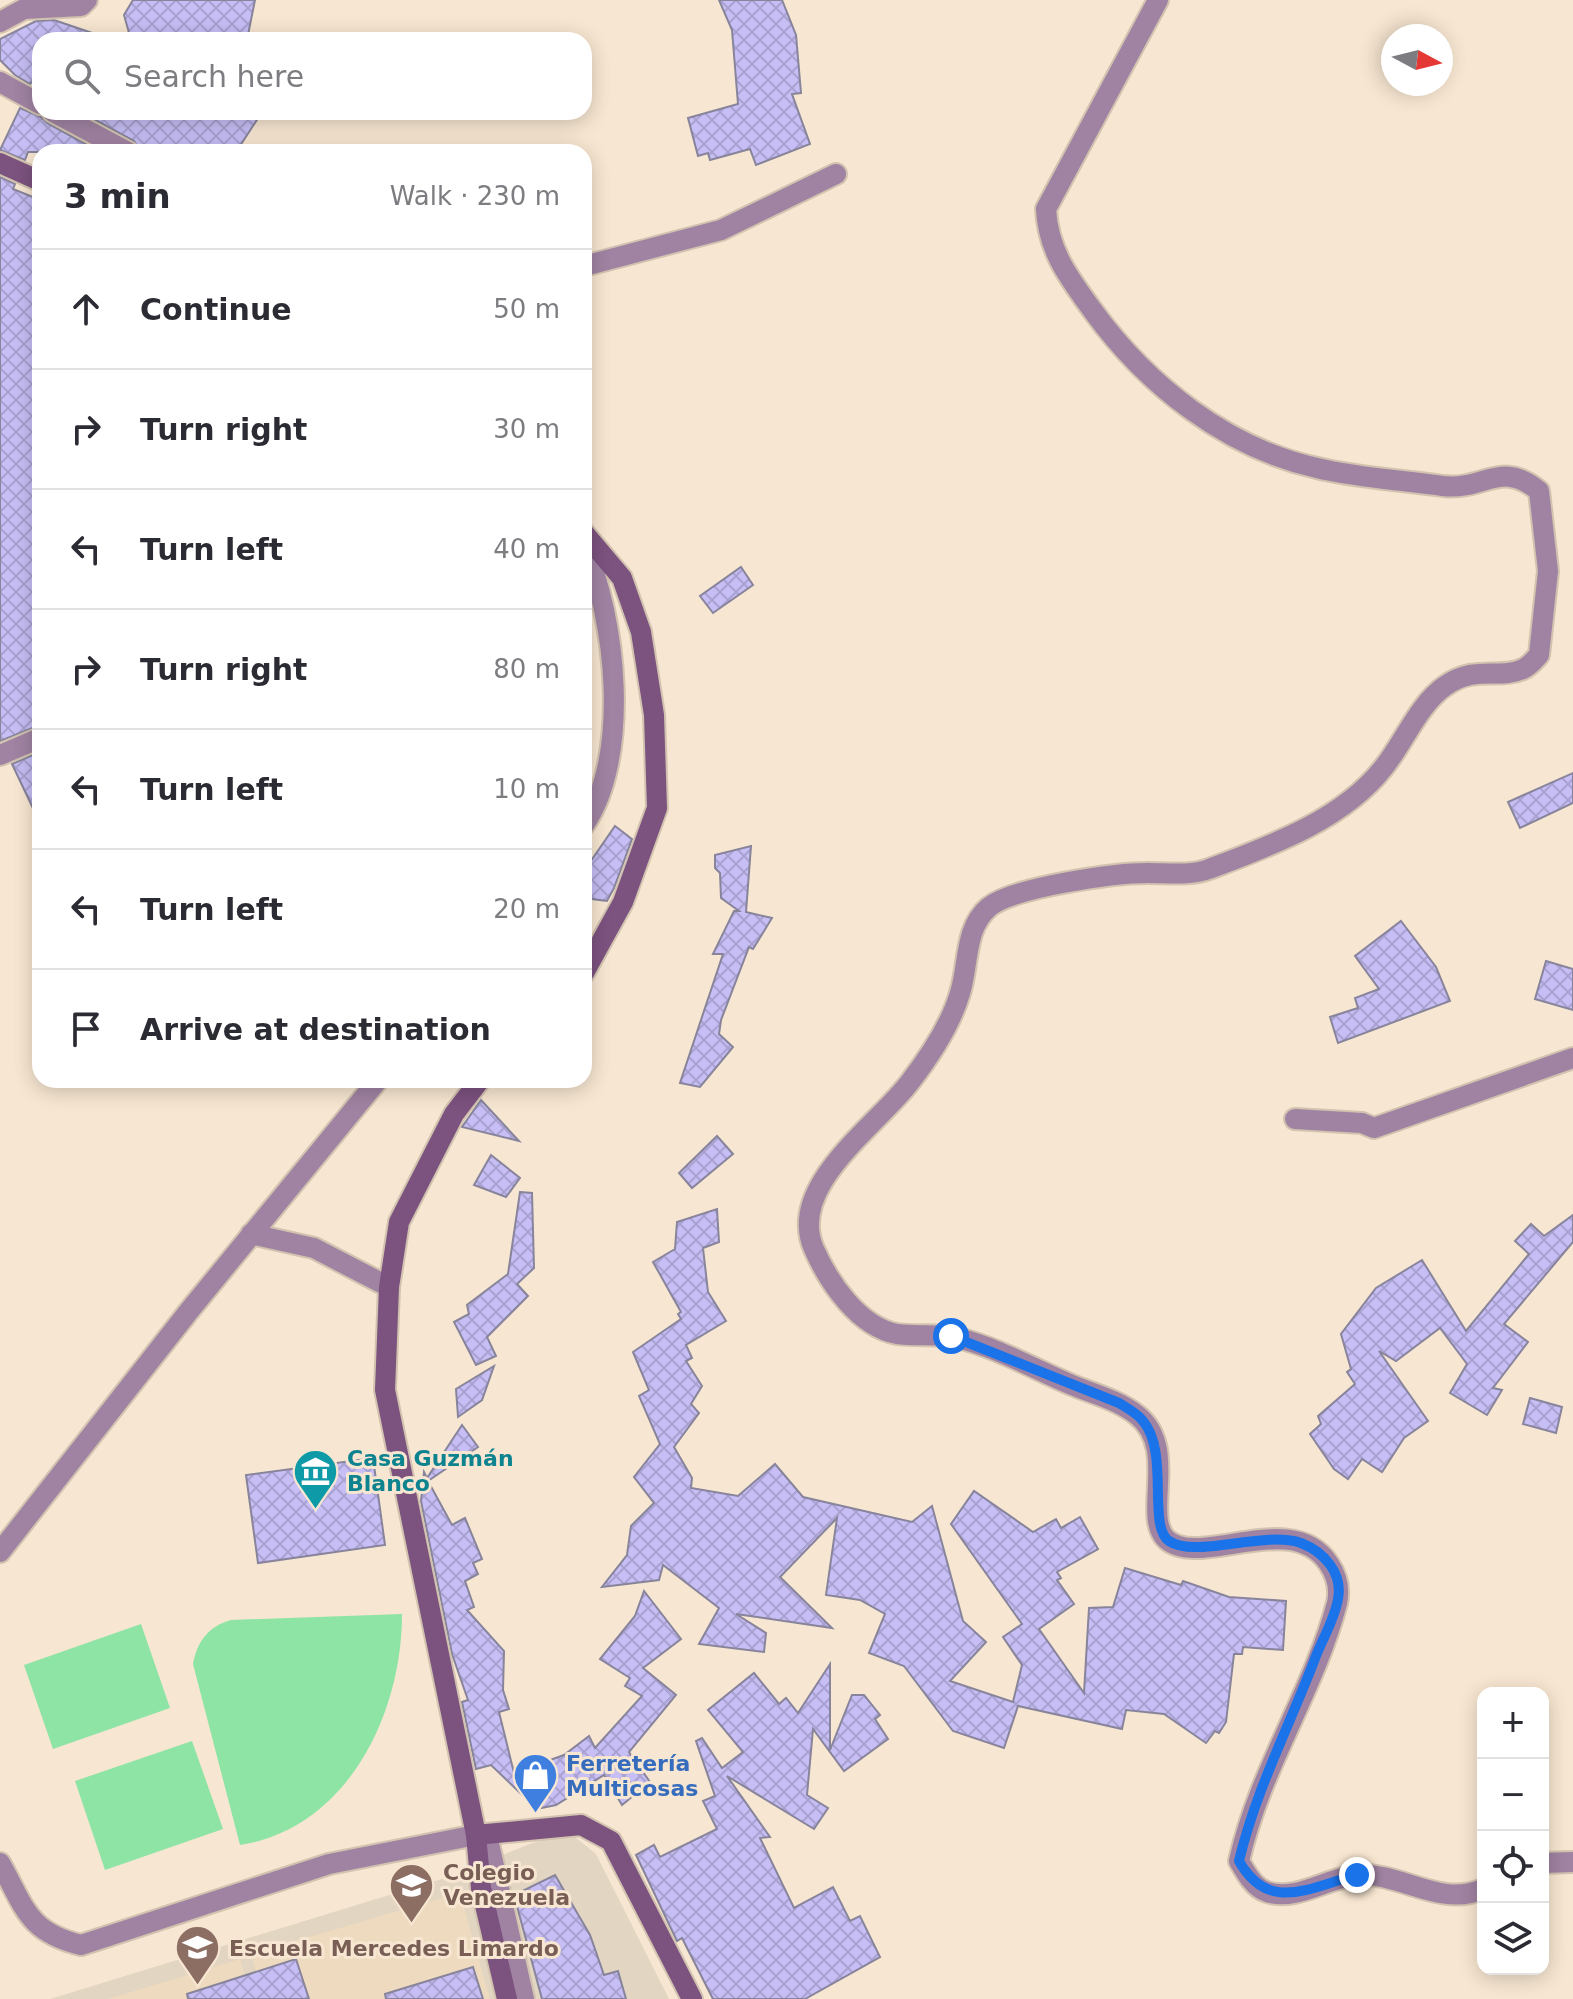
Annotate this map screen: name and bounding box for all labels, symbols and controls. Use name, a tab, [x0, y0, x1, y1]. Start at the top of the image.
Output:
north arrow	[1381, 24, 1453, 96]
search box	[32, 32, 592, 120]
icon: search	[60, 54, 104, 98]
text: Search here	[124, 59, 304, 94]
text: 3 min	[64, 176, 171, 216]
text: Walk · 230 m	[390, 181, 560, 211]
icon: ahead	[64, 287, 108, 331]
text: Continue	[140, 292, 292, 327]
text: 50 m	[493, 294, 560, 324]
icon: right	[64, 407, 108, 451]
text: Turn right	[140, 412, 307, 447]
text: 30 m	[493, 414, 560, 444]
icon: left	[64, 527, 108, 571]
text: Turn left	[140, 532, 283, 567]
text: 40 m	[493, 534, 560, 564]
icon: right	[64, 647, 108, 691]
text: Turn right	[140, 652, 307, 687]
text: 80 m	[493, 654, 560, 684]
icon: left	[64, 767, 108, 811]
text: Turn left	[140, 772, 283, 807]
text: 10 m	[493, 774, 560, 804]
icon: left	[64, 887, 108, 931]
text: Turn left	[140, 892, 283, 927]
text: 20 m	[493, 894, 560, 924]
icon: arrive	[64, 1007, 108, 1051]
text: Arrive at destination	[140, 1012, 491, 1047]
route start	[933, 1318, 969, 1354]
place label: Casa Guzmán Blanco	[347, 1446, 514, 1496]
museum icon: Casa Guzmán Blanco	[292, 1447, 340, 1510]
map controls	[1477, 1687, 1549, 1975]
button: +	[1477, 1687, 1549, 1759]
place label: Ferretería Multicosas	[566, 1751, 698, 1801]
shop icon: Ferretería Multicosas	[511, 1752, 559, 1815]
button: −	[1477, 1759, 1549, 1831]
button: locate	[1477, 1831, 1549, 1903]
route end	[1339, 1857, 1375, 1893]
place label: Colegio Venezuela	[443, 1860, 570, 1910]
school or university icon: Colegio Venezuela	[388, 1861, 436, 1924]
button: layers	[1477, 1903, 1549, 1975]
school or university icon: Escuela Mercedes Limardo	[174, 1924, 222, 1987]
place label: Escuela Mercedes Limardo	[229, 1936, 559, 1961]

